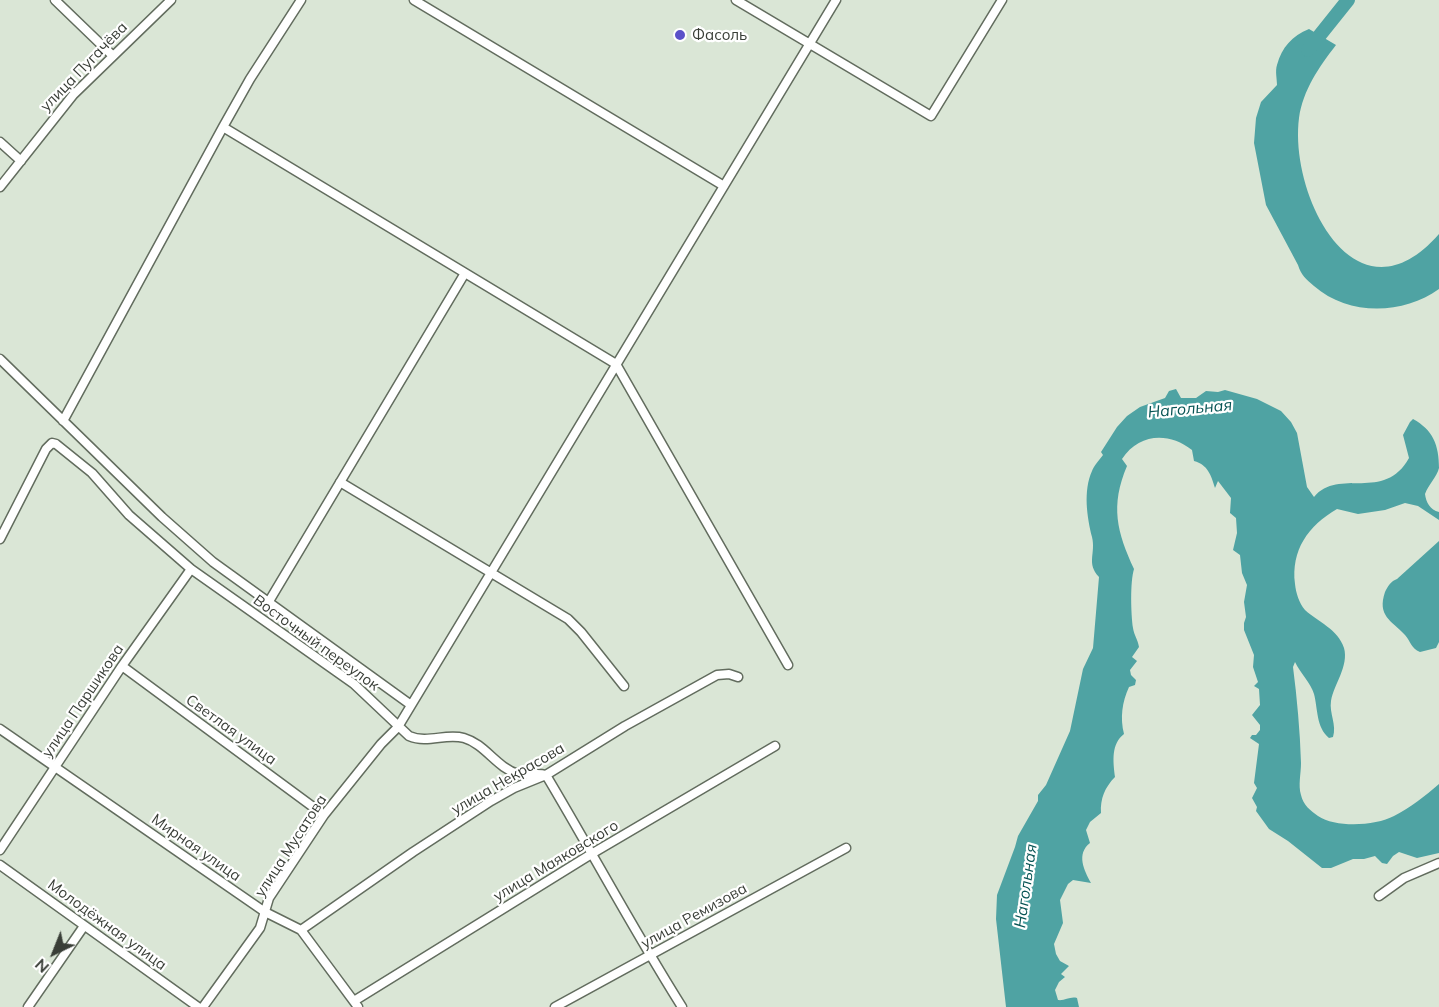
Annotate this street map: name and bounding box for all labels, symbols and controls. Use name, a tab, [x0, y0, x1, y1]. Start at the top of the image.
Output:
street label: улица Пугачёва	[37, 19, 131, 115]
place label: Фасоль	[692, 26, 747, 44]
marker: Фасоль	[673, 28, 687, 42]
water label: Нагольная	[1147, 396, 1233, 422]
street label: Восточный переулок	[250, 591, 382, 695]
street label: улица Паршикова	[38, 641, 128, 761]
street label: Светлая улица	[182, 691, 280, 769]
street label: улица Некрасова	[448, 739, 568, 819]
street label: улица Мусатова	[251, 792, 331, 900]
street label: Мирная улица	[148, 811, 244, 885]
street label: улица Маяковского	[490, 817, 622, 905]
water label: Нагольная	[1011, 843, 1041, 929]
street label: Молодёжная улица	[44, 876, 170, 974]
street label: улица Ремизова	[638, 879, 750, 953]
north arrow	[24, 923, 84, 983]
text: N	[30, 955, 53, 978]

